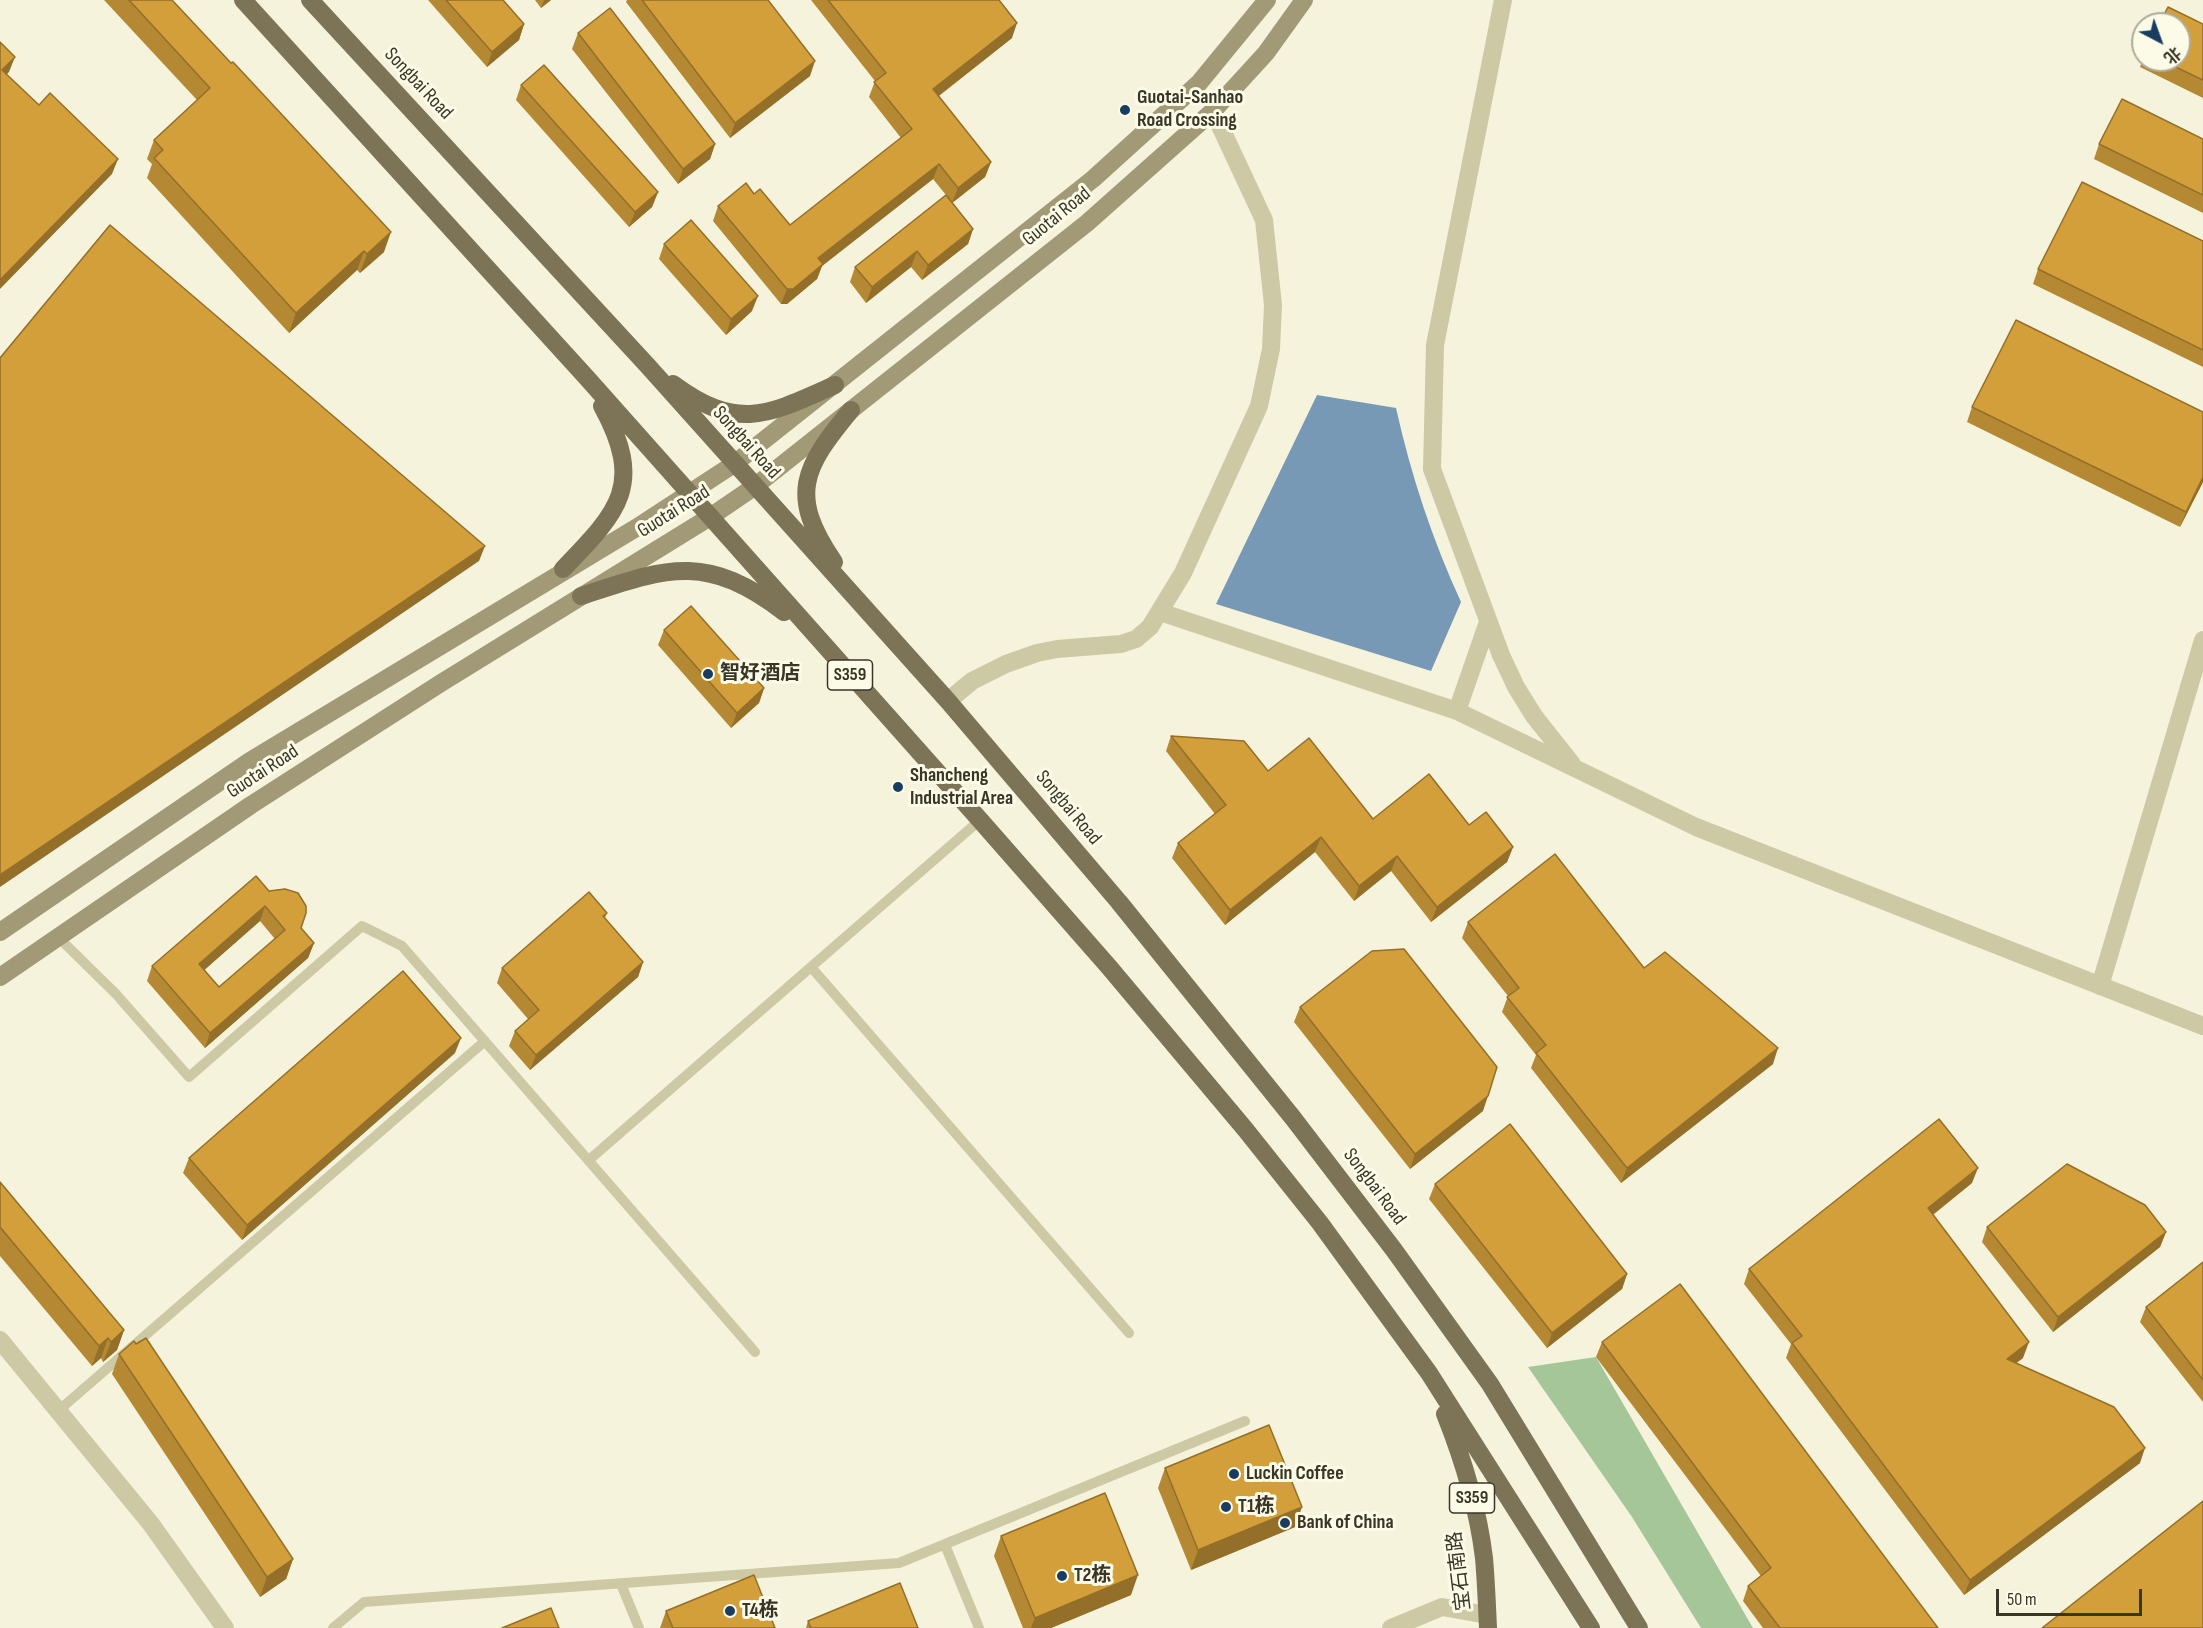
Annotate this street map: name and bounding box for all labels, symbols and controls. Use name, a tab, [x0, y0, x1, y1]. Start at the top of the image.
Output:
north arrow	[2131, 12, 2191, 72]
text: 北	[2160, 42, 2184, 67]
street label: Songbai Road	[379, 43, 457, 125]
place label: Guotai-Sanhao Road Crossing	[1137, 86, 1243, 133]
marker: Guotai-Sanhao Road Crossing	[1118, 103, 1132, 117]
street label: Guotai Road	[1018, 182, 1096, 252]
street label: Songbai Road	[707, 402, 785, 484]
street label: Guotai Road	[633, 480, 715, 544]
road number: S359	[828, 660, 872, 690]
place label: 智好酒店	[720, 662, 800, 686]
marker: 智好酒店	[701, 667, 715, 681]
street label: Guotai Road	[223, 740, 303, 804]
place label: Shancheng Industrial Area	[910, 764, 1013, 811]
street label: Songbai Road	[1030, 766, 1106, 850]
marker: Shancheng Industrial Area	[891, 780, 905, 794]
street label: Songbai Road	[1337, 1144, 1411, 1230]
place label: Luckin Coffee	[1246, 1462, 1344, 1486]
marker: Luckin Coffee	[1227, 1467, 1241, 1481]
road number: S359	[1450, 1483, 1494, 1513]
place label: T1栋	[1238, 1495, 1275, 1519]
marker: T1栋	[1219, 1500, 1233, 1514]
place label: Bank of China	[1297, 1511, 1394, 1535]
marker: Bank of China	[1278, 1516, 1292, 1530]
street label: 宝石南路	[1443, 1530, 1477, 1612]
place label: T2栋	[1074, 1564, 1111, 1588]
marker: T2栋	[1055, 1569, 1069, 1583]
scale bar	[1999, 1577, 2144, 1615]
text: 50 m	[2007, 1589, 2037, 1610]
place label: T4栋	[742, 1599, 779, 1623]
marker: T4栋	[723, 1604, 737, 1618]

